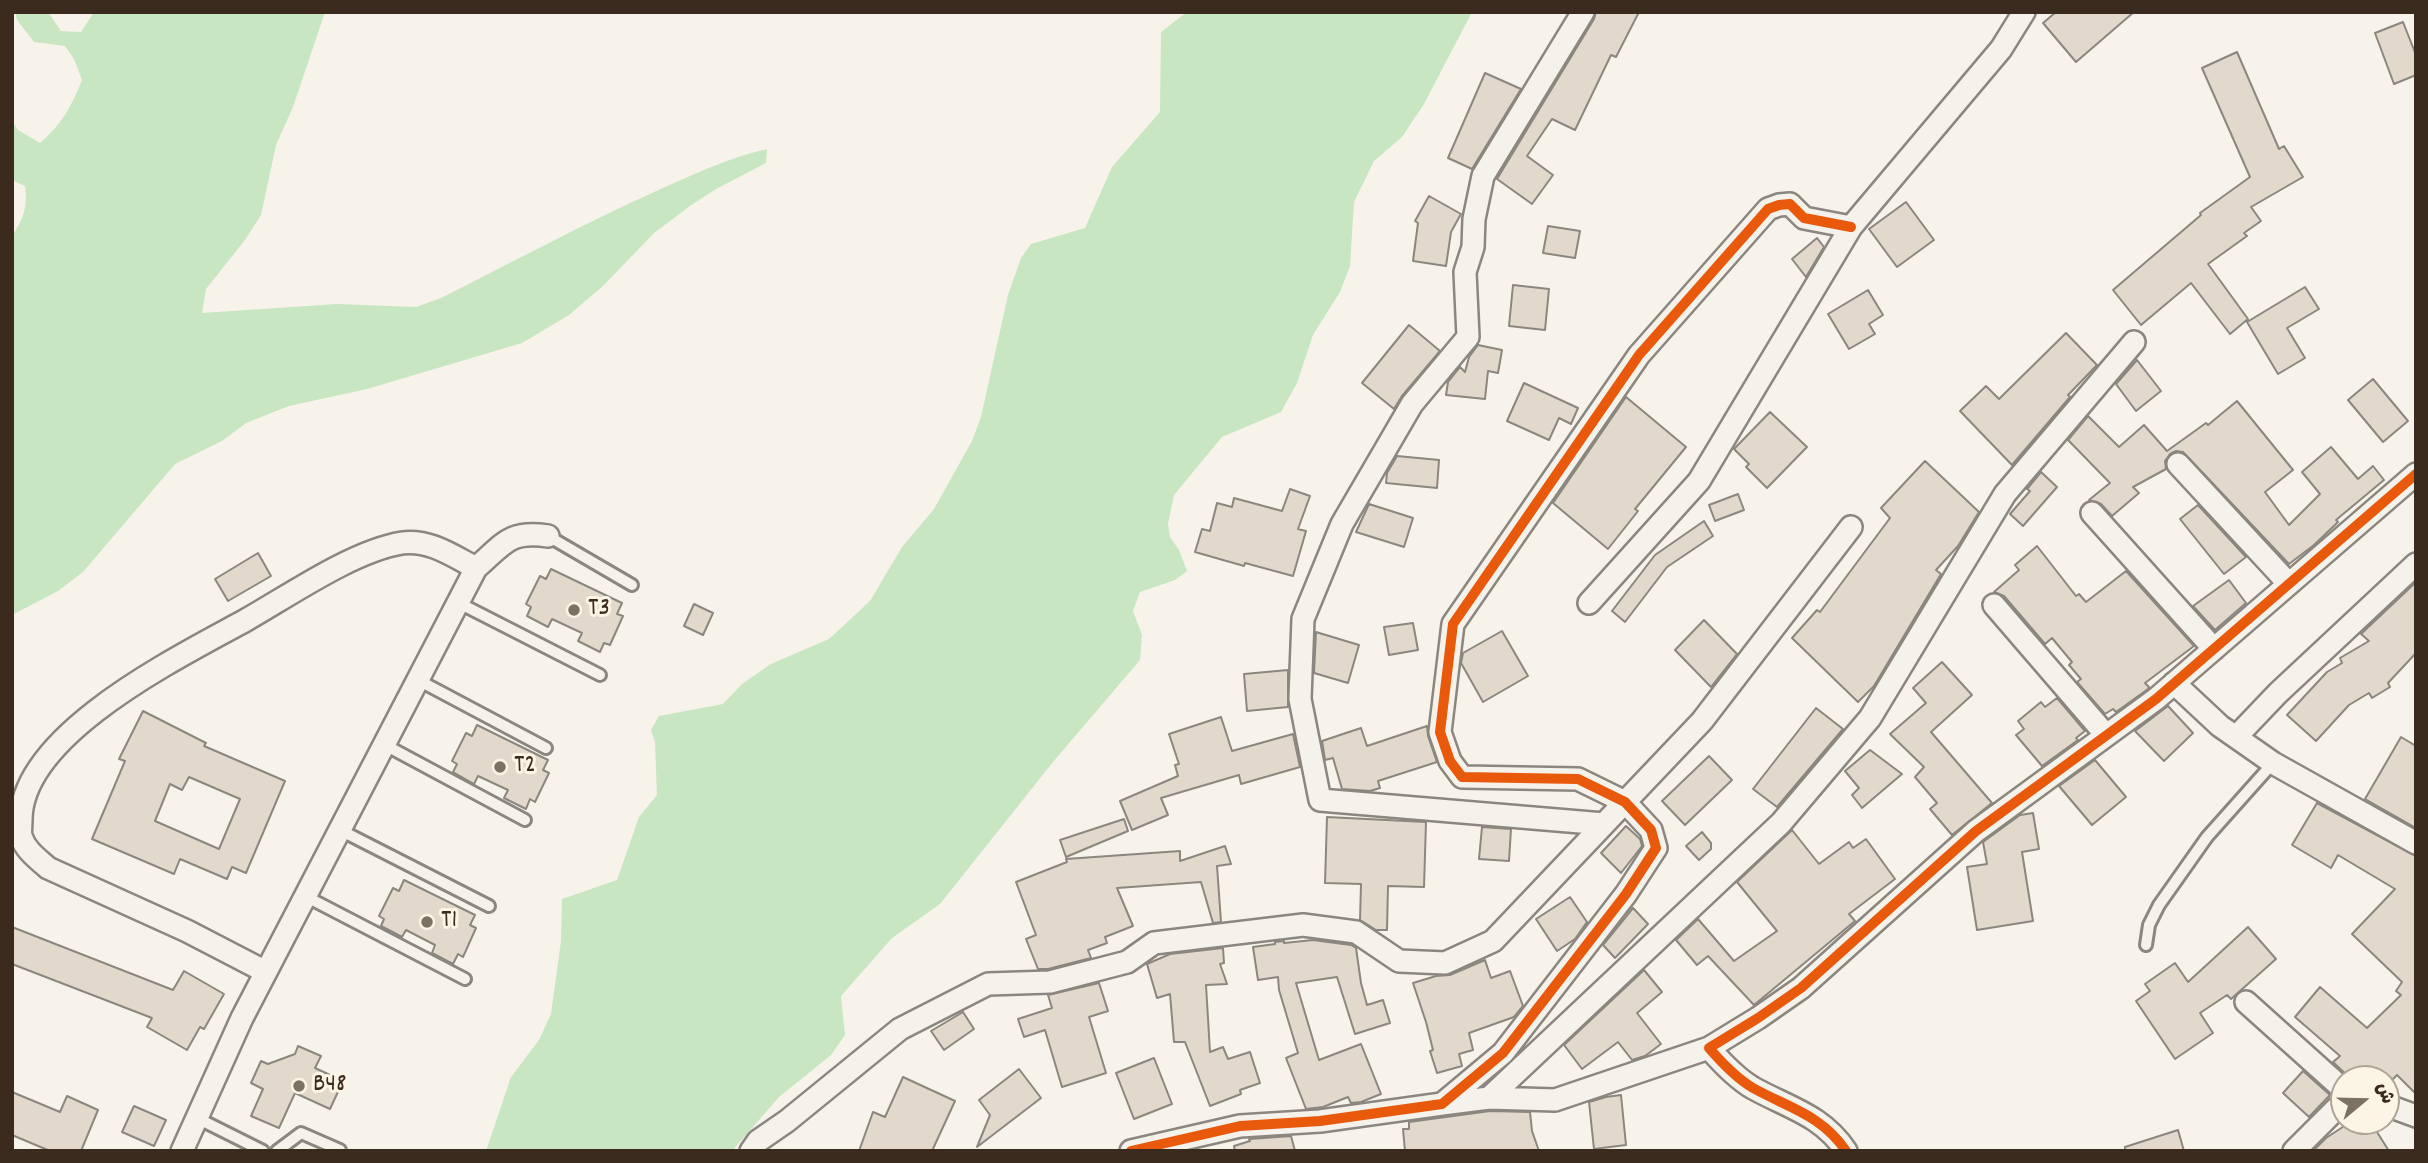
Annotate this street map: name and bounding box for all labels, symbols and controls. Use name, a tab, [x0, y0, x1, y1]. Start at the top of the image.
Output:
place label: T3	[588, 594, 610, 626]
marker: T3	[566, 602, 582, 618]
place label: T2	[514, 751, 536, 783]
marker: T2	[492, 759, 508, 775]
place label: T1	[441, 906, 457, 938]
marker: T1	[419, 914, 435, 930]
north arrow	[2330, 1065, 2400, 1135]
place label: B48	[313, 1070, 347, 1102]
marker: B48	[291, 1078, 307, 1094]
text: ش	[2367, 1079, 2400, 1108]

